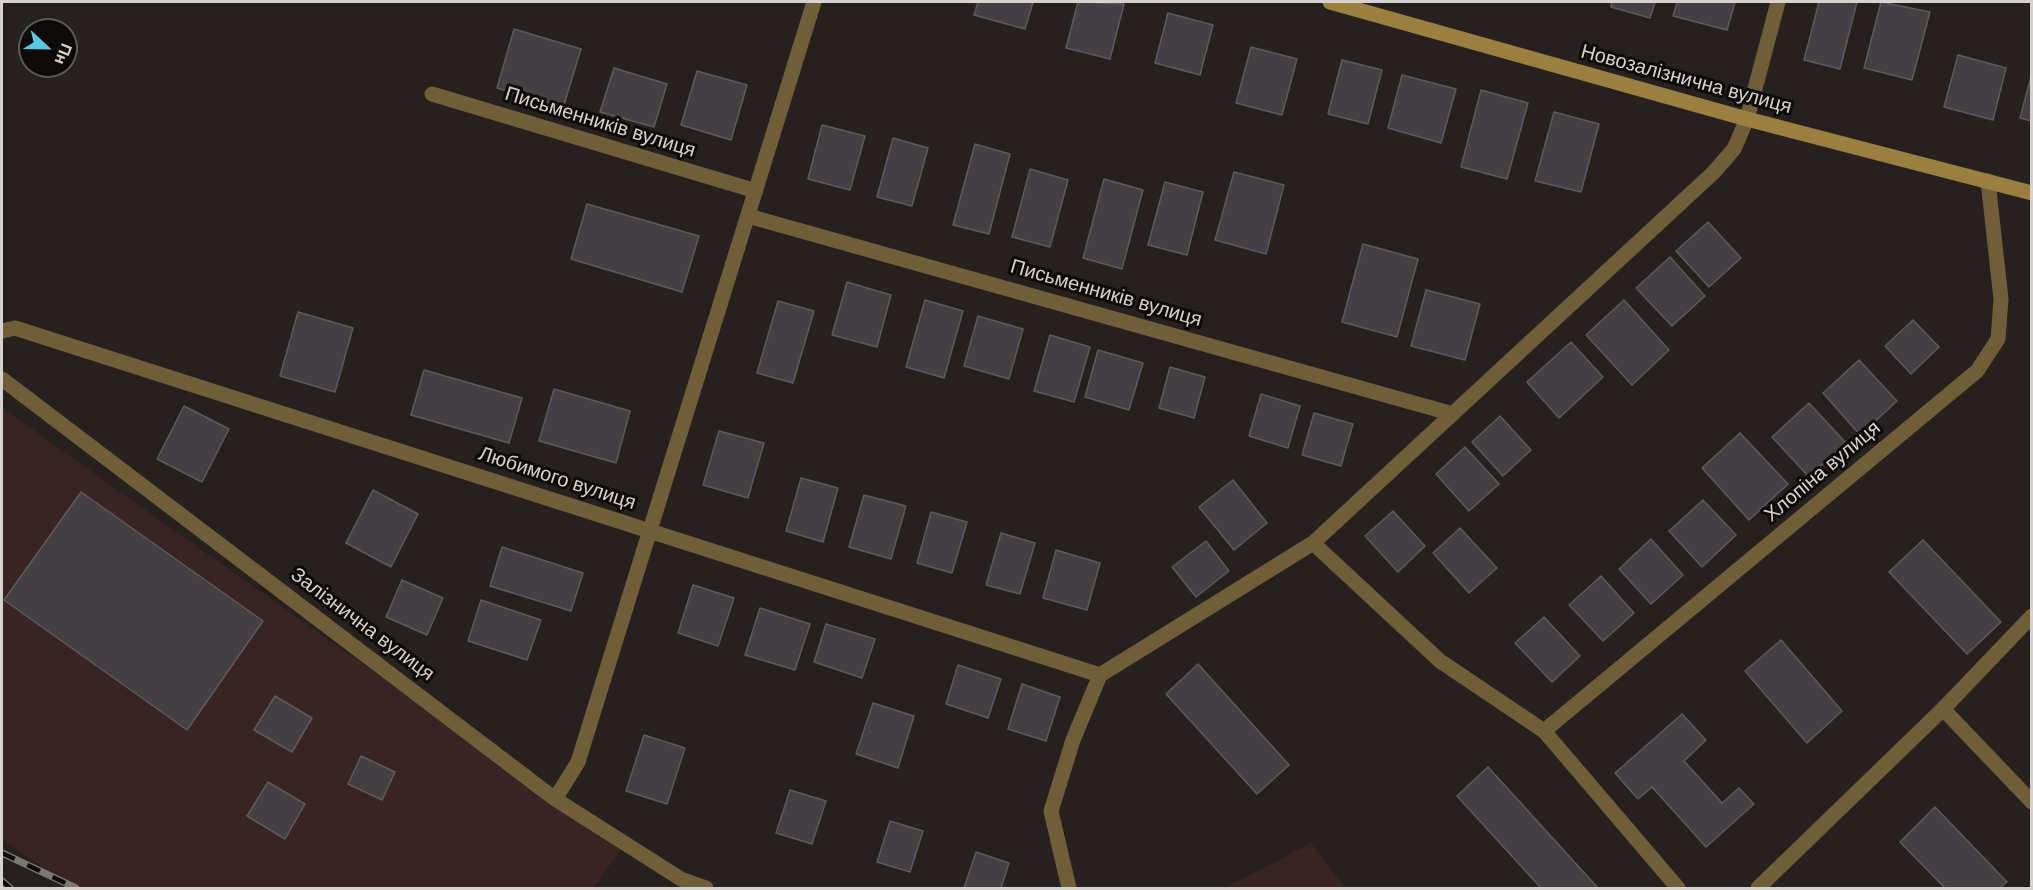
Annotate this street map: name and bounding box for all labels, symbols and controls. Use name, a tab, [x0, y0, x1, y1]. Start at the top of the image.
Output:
north arrow	[18, 18, 78, 78]
text: Пн	[50, 40, 77, 68]
street label: Новозалізнична вулиця	[1578, 40, 1794, 120]
street label: Письменників вулиця	[502, 83, 698, 163]
street label: Письменників вулиця	[1007, 255, 1205, 333]
street label: Хлопіна вулиця	[1760, 417, 1886, 527]
street label: Любимого вулиця	[475, 442, 639, 516]
street label: Залізнична вулиця	[286, 563, 438, 687]

